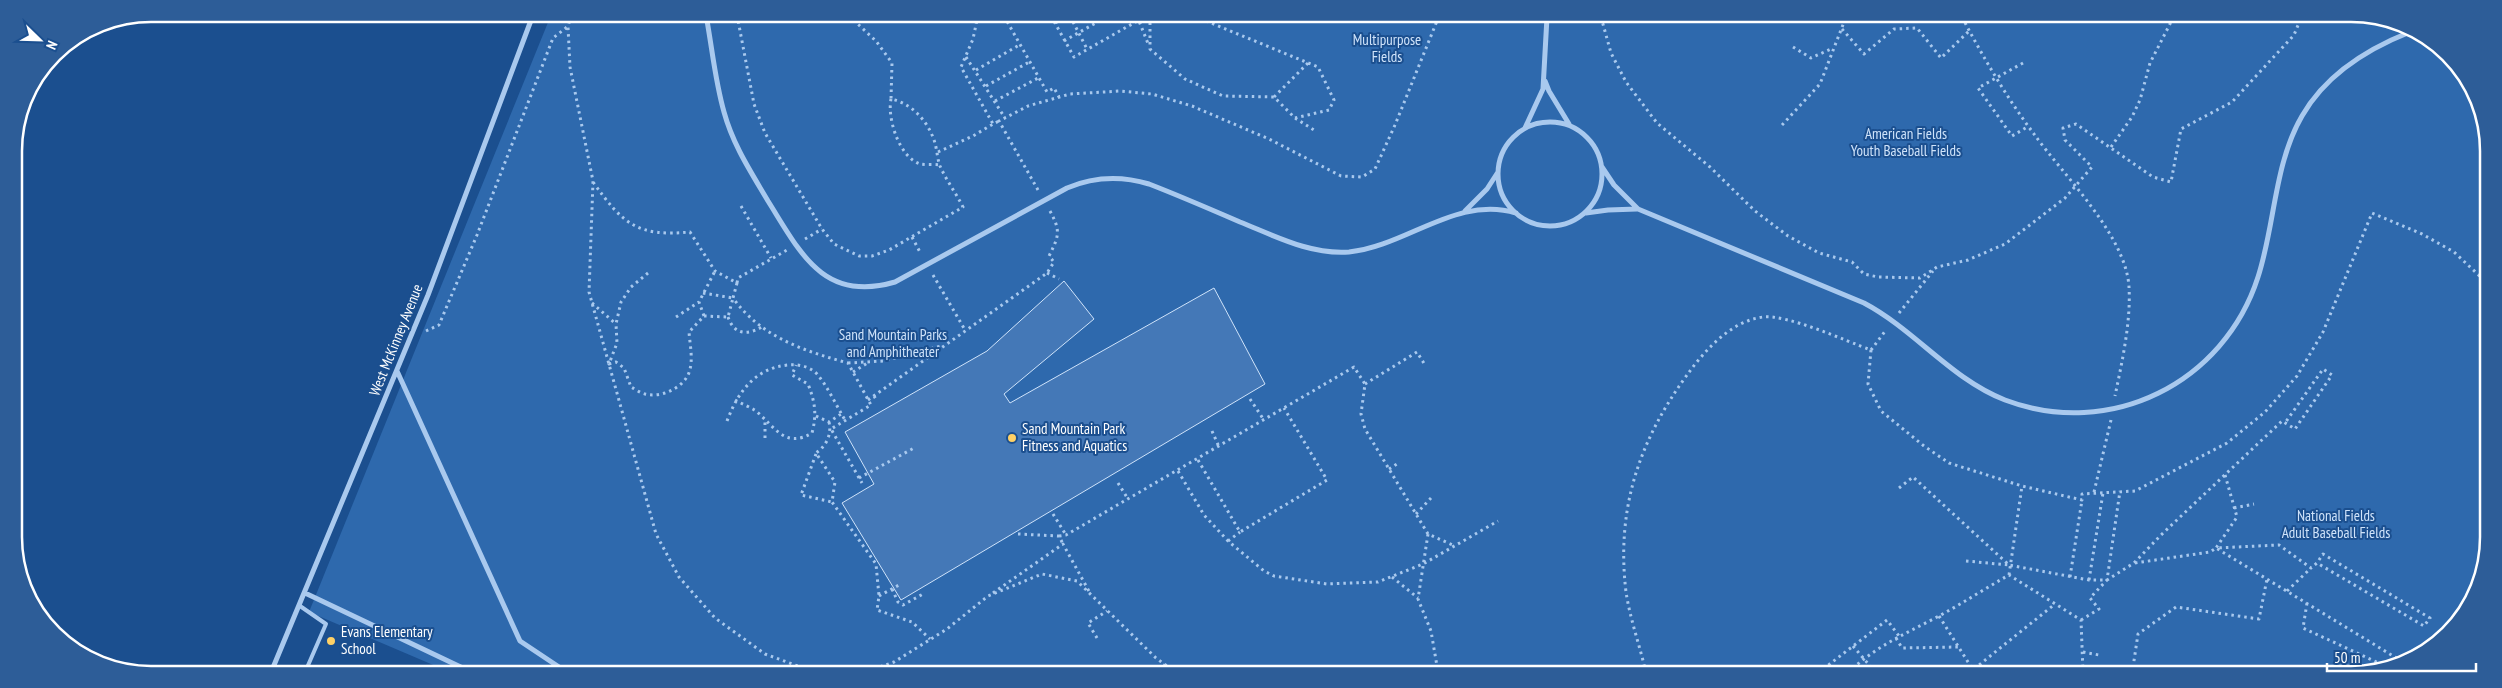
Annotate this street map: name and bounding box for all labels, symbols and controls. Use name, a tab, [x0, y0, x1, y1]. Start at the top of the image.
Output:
north arrow	[15, 15, 65, 65]
park label: Multipurpose Fields	[1353, 30, 1421, 66]
text: N	[42, 38, 62, 52]
park label: American Fields Youth Baseball Fields	[1851, 124, 1961, 160]
street label: West McKinney Avenue	[364, 281, 427, 398]
park label: Sand Mountain Parks and Amphitheater	[839, 325, 947, 361]
place label: Sand Mountain Park Fitness and Aquatics	[1022, 419, 1127, 455]
marker: Sand Mountain Park Fitness and Aquatics	[1006, 432, 1018, 444]
park label: National Fields Adult Baseball Fields	[2282, 506, 2390, 542]
place label: Evans Elementary School	[341, 622, 433, 658]
marker: Evans Elementary School	[325, 635, 337, 647]
scale bar	[2327, 640, 2476, 672]
text: 50 m	[2334, 648, 2360, 667]

